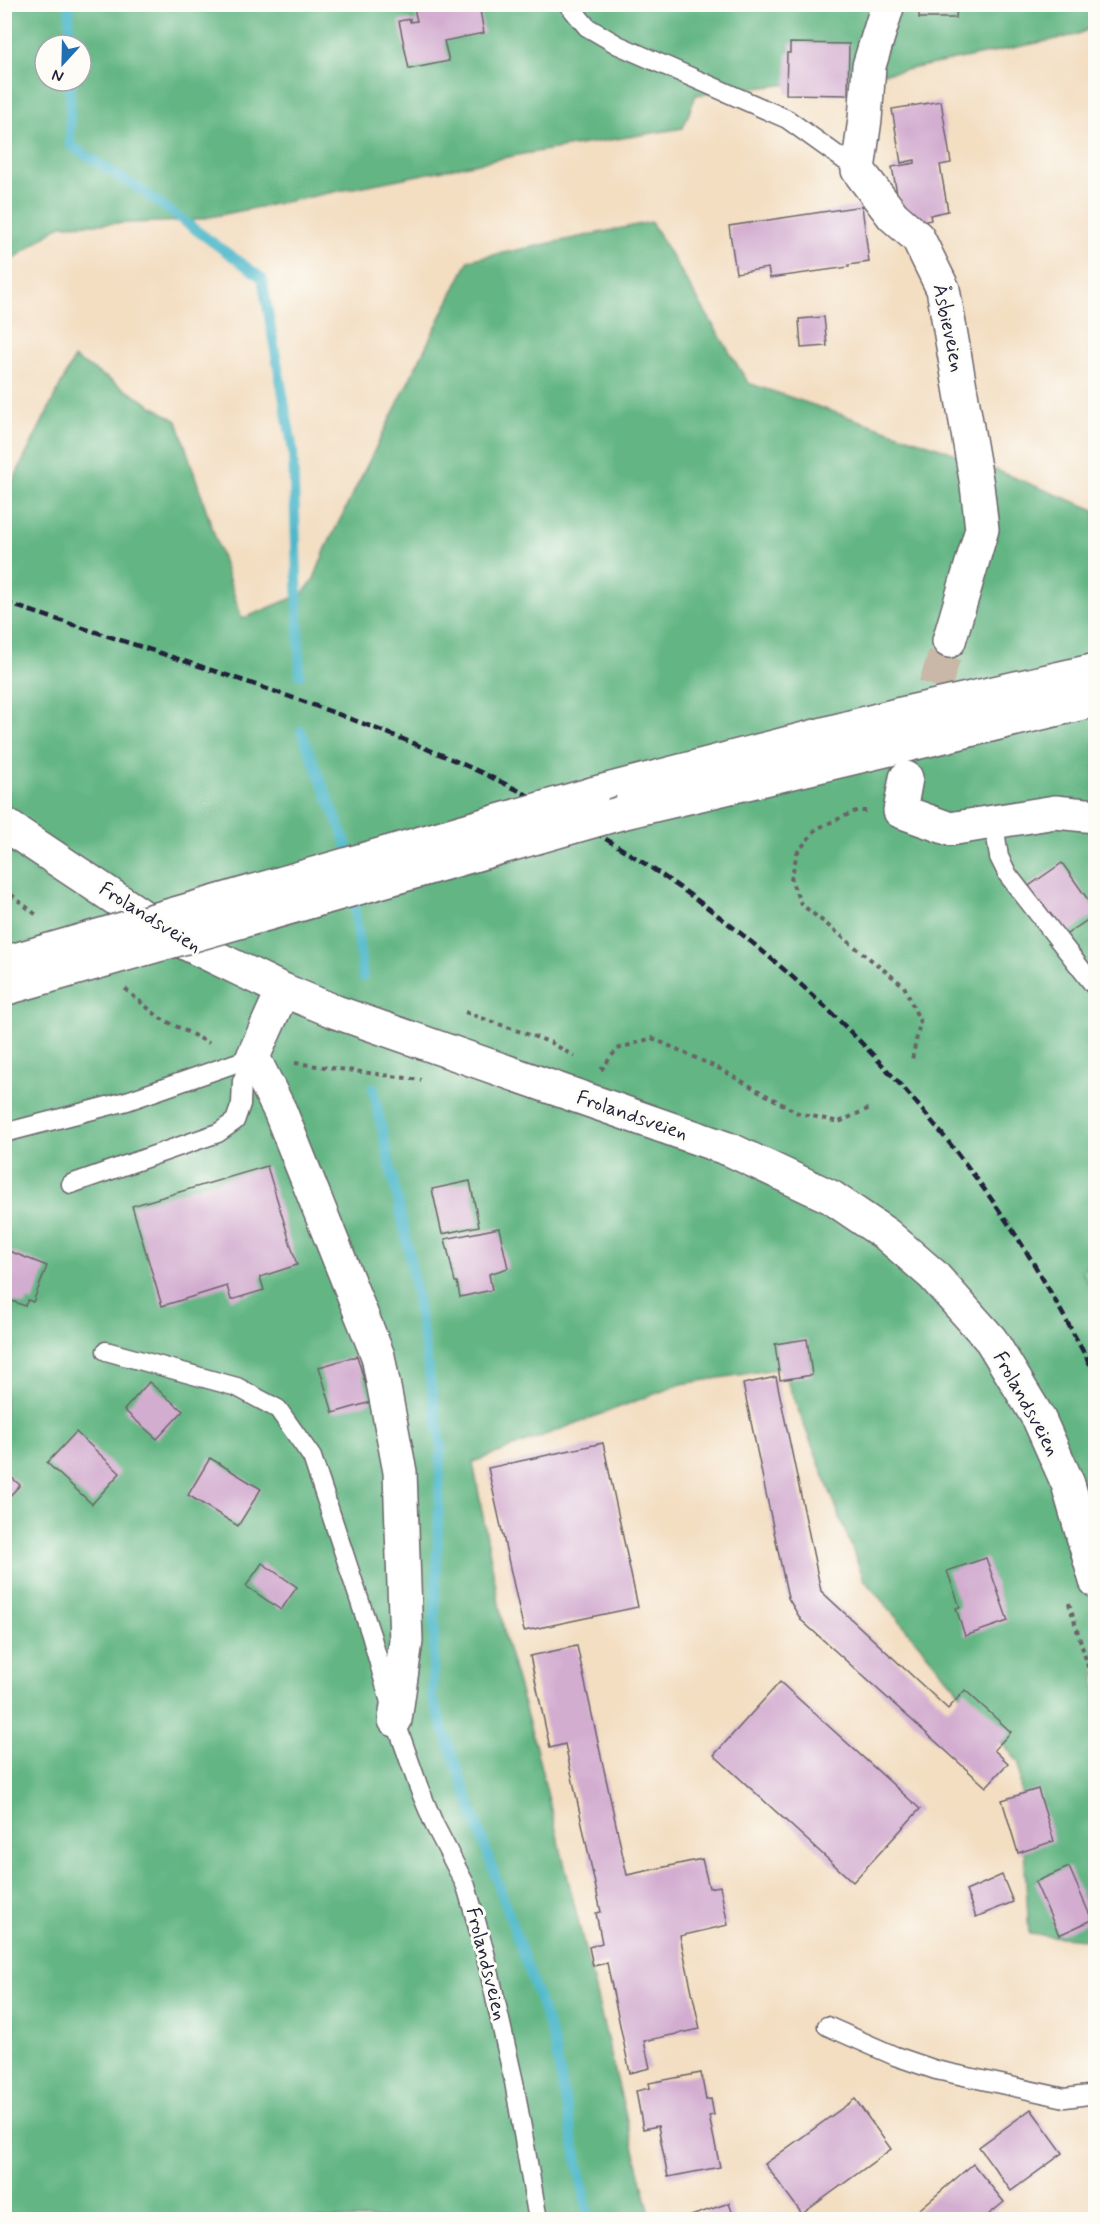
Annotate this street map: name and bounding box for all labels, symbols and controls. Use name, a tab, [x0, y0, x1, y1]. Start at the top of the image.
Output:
north arrow	[33, 33, 93, 93]
text: N	[49, 64, 67, 87]
street label: Åsbieveien	[926, 281, 970, 375]
street label: Frolandsveien	[94, 876, 206, 960]
street label: Frolandsveien	[573, 1084, 691, 1148]
street label: Frolandsveien	[986, 1347, 1066, 1461]
street label: Frolandsveien	[459, 1905, 513, 2023]

